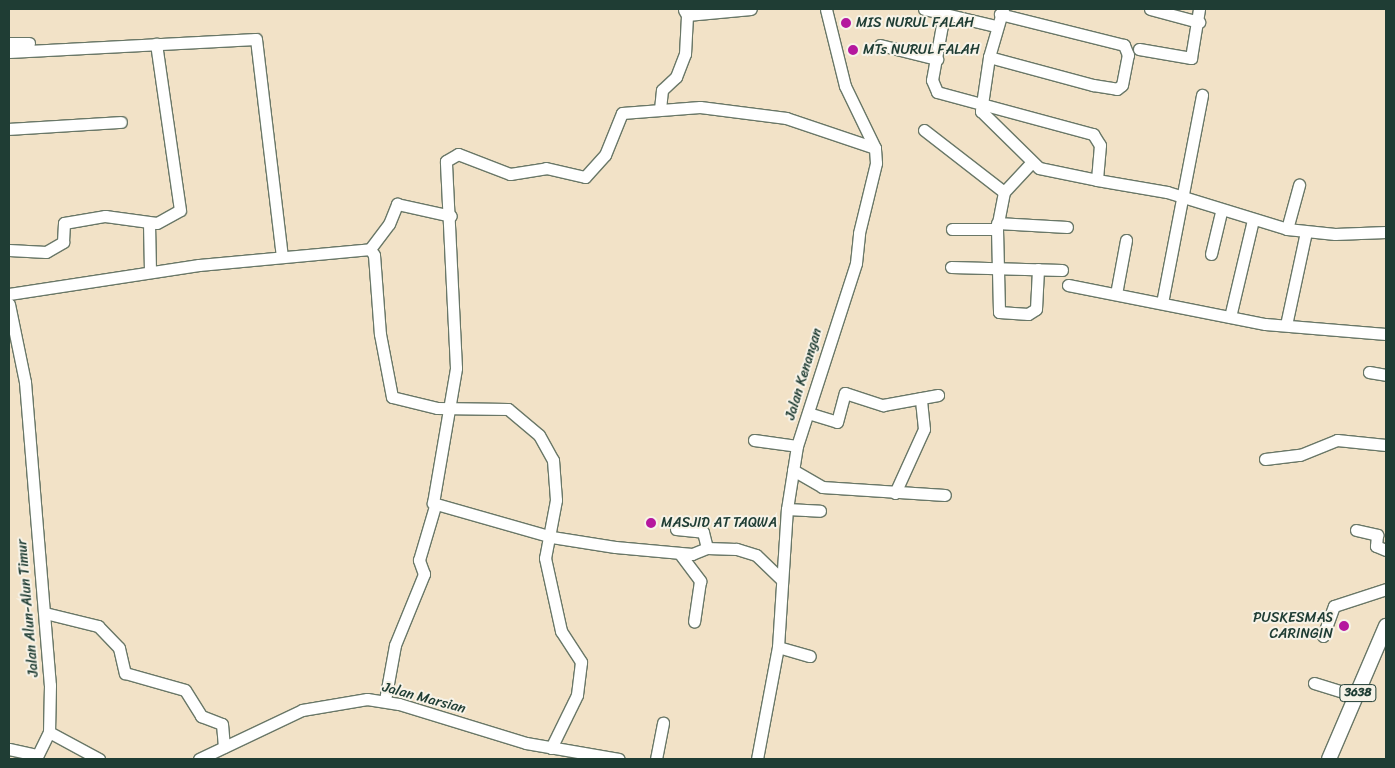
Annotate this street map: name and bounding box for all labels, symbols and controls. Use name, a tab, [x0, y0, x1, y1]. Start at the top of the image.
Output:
place label: MIS NURUL FALAH	[856, 15, 973, 31]
marker: MIS NURUL FALAH	[840, 17, 852, 29]
place label: MTs NURUL FALAH	[863, 42, 979, 58]
marker: MTs NURUL FALAH	[847, 44, 859, 56]
street label: Jalan Kenangan	[782, 326, 826, 422]
place label: MASJID AT TAQWA	[661, 515, 779, 531]
marker: MASJID AT TAQWA	[645, 517, 657, 529]
street label: Jalan Alun-Alun Timur	[14, 539, 42, 677]
place label: PUSKESMAS CARINGIN	[1253, 610, 1333, 642]
marker: PUSKESMAS CARINGIN	[1337, 619, 1351, 633]
street label: Jalan Marsian	[381, 679, 467, 717]
road number: 3638	[1339, 684, 1377, 702]

